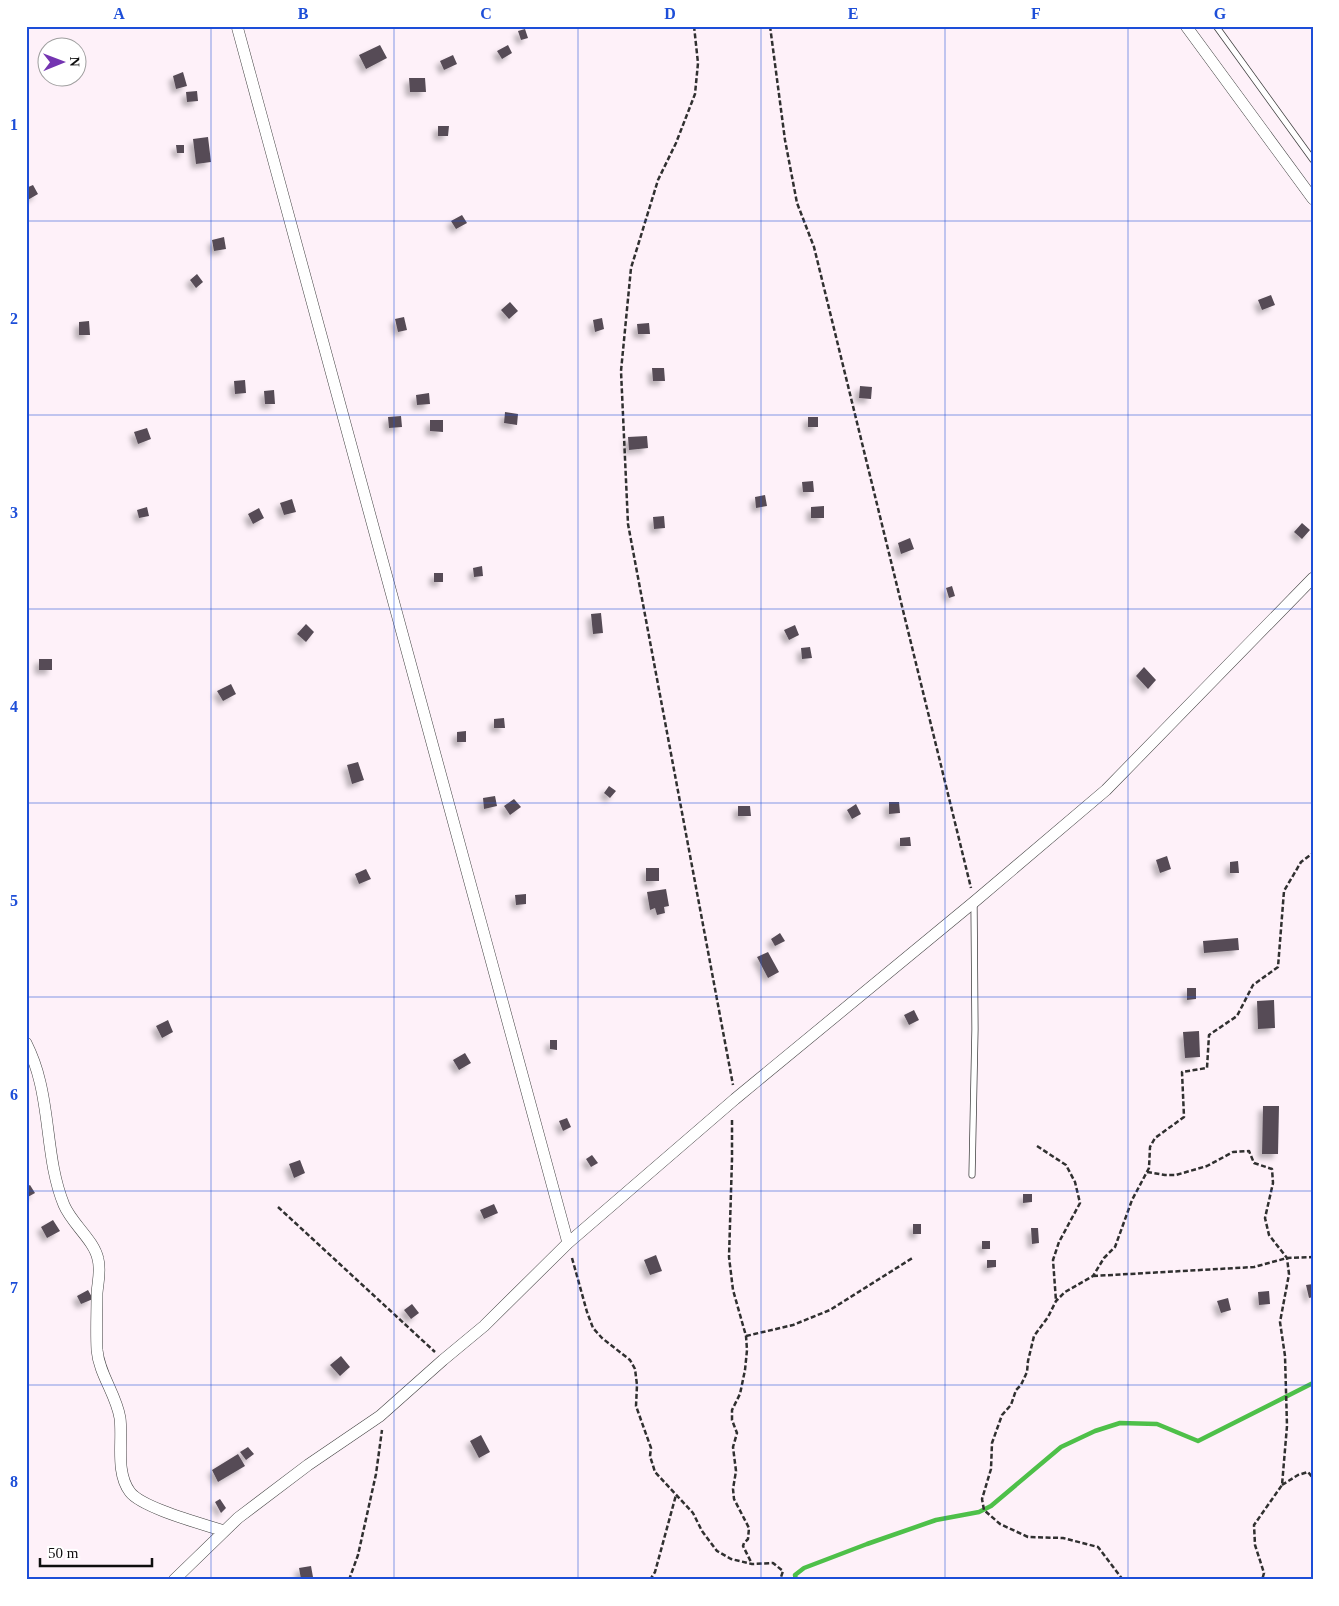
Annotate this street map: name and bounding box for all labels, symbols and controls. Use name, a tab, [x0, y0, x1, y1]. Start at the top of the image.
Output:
text: A	[113, 5, 125, 22]
text: B	[298, 5, 309, 22]
text: C	[480, 5, 492, 22]
text: D	[664, 5, 676, 22]
text: E	[848, 5, 858, 22]
text: F	[1031, 5, 1041, 22]
text: G	[1214, 5, 1227, 22]
north arrow	[38, 38, 88, 88]
text: N	[67, 57, 82, 67]
text: 1	[10, 116, 18, 133]
text: 2	[10, 310, 18, 327]
text: 3	[10, 504, 18, 521]
text: 4	[10, 698, 18, 715]
text: 5	[10, 892, 18, 909]
text: 6	[10, 1086, 18, 1103]
text: 7	[10, 1279, 18, 1296]
text: 8	[10, 1473, 18, 1490]
scale bar	[40, 1536, 152, 1568]
text: 50 m	[48, 1545, 79, 1561]

